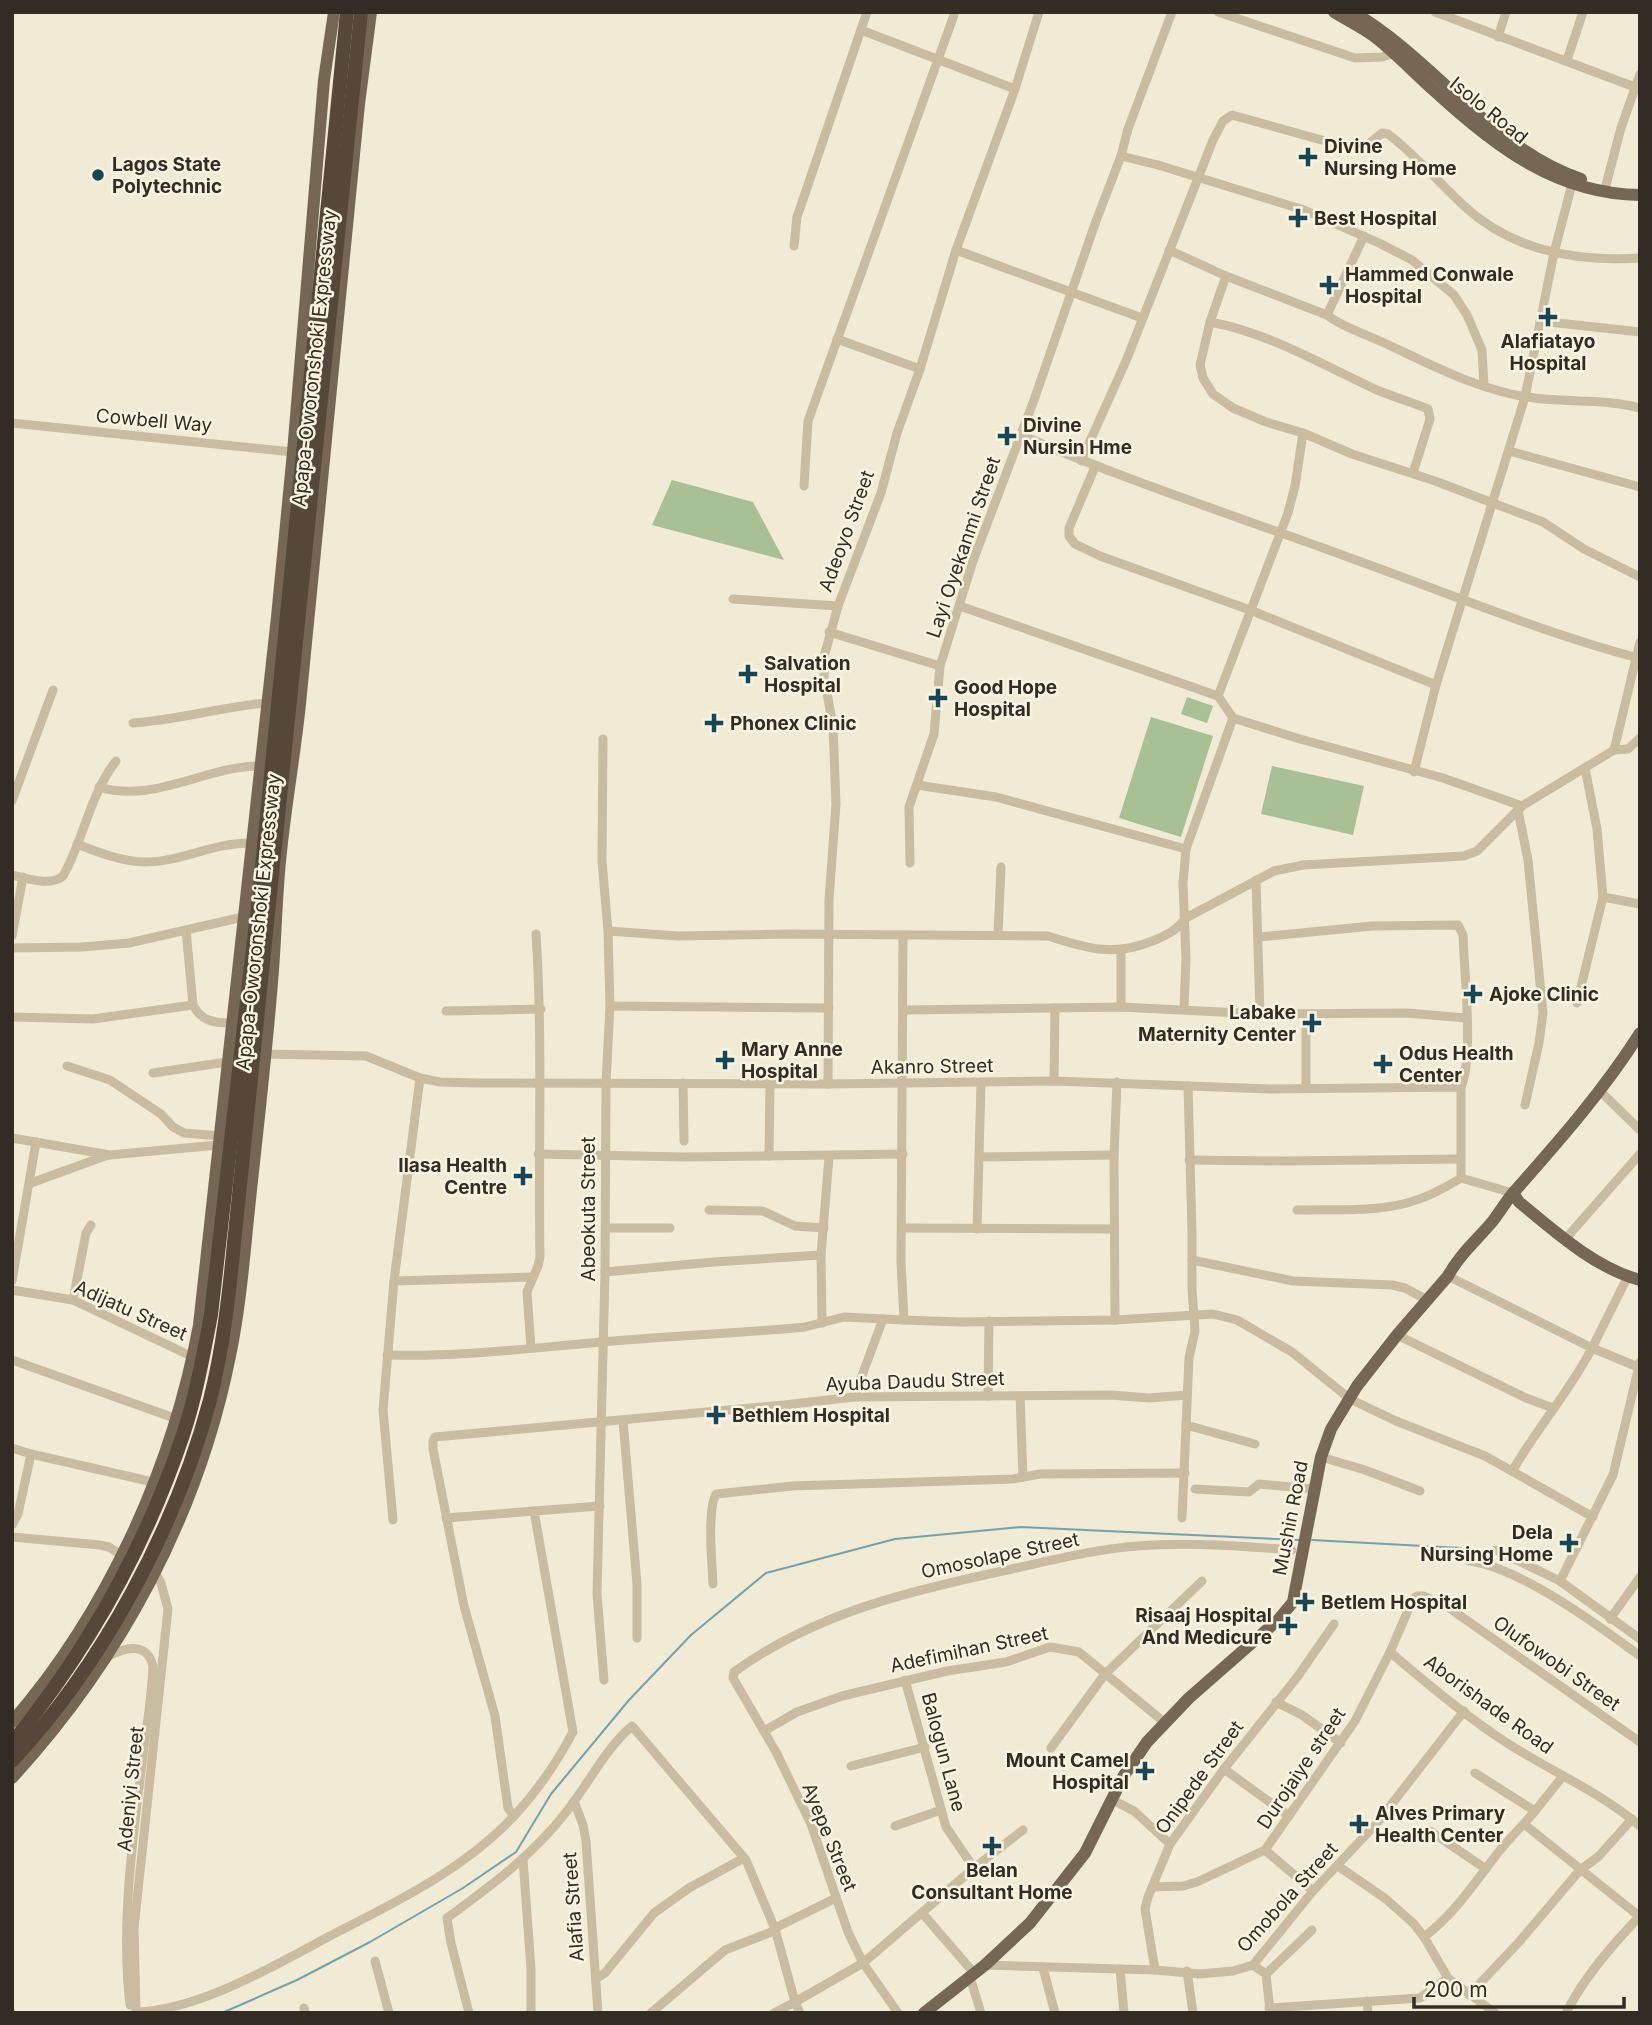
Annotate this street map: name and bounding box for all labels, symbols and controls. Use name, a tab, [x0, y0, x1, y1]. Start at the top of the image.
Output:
street label: Isolo Road	[1445, 72, 1532, 149]
place label: Divine Nursing Home	[1324, 135, 1457, 180]
marker: Divine Nursing Home	[1298, 147, 1318, 167]
place label: Lagos State Polytechnic	[112, 153, 222, 198]
marker: Lagos State Polytechnic	[90, 167, 106, 183]
place label: Best Hospital	[1314, 207, 1437, 230]
street label: Apapa-Oworonshoki Expressway	[287, 208, 342, 508]
marker: Best Hospital	[1288, 208, 1308, 228]
place label: Hammed Conwale Hospital	[1345, 263, 1514, 308]
marker: Hammed Conwale Hospital	[1319, 275, 1339, 295]
marker: Alafiatayo Hospital	[1538, 307, 1558, 327]
place label: Alafiatayo Hospital	[1501, 330, 1595, 375]
street label: Cowbell Way	[95, 404, 213, 437]
place label: Divine Nursin Hme	[1023, 414, 1132, 459]
marker: Divine Nursin Hme	[997, 426, 1017, 446]
street label: Layi Oyekanmi Street	[922, 453, 1005, 641]
street label: Adeoyo Street	[814, 467, 879, 595]
place label: Salvation Hospital	[764, 652, 851, 697]
marker: Salvation Hospital	[738, 664, 758, 684]
place label: Good Hope Hospital	[954, 676, 1057, 721]
marker: Good Hope Hospital	[928, 688, 948, 708]
place label: Phonex Clinic	[730, 712, 857, 735]
marker: Phonex Clinic	[704, 713, 724, 733]
street label: Apapa-Oworonshoki Expressway	[231, 772, 286, 1072]
place label: Ajoke Clinic	[1489, 983, 1599, 1006]
marker: Ajoke Clinic	[1463, 984, 1483, 1004]
place label: Labake Maternity Center	[1138, 1001, 1296, 1046]
marker: Labake Maternity Center	[1302, 1013, 1322, 1033]
place label: Mary Anne Hospital	[741, 1038, 843, 1083]
place label: Odus Health Center	[1399, 1042, 1514, 1087]
marker: Mary Anne Hospital	[715, 1050, 735, 1070]
street label: Akanro Street	[871, 1054, 994, 1079]
marker: Odus Health Center	[1373, 1054, 1393, 1074]
street label: Abeokuta Street	[577, 1137, 600, 1281]
place label: Ilasa Health Centre	[398, 1154, 507, 1199]
marker: Ilasa Health Centre	[513, 1166, 533, 1186]
street label: Adijatu Street	[71, 1275, 191, 1346]
street label: Ayuba Daudu Street	[825, 1367, 1005, 1396]
place label: Bethlem Hospital	[732, 1404, 890, 1427]
marker: Bethlem Hospital	[706, 1405, 726, 1425]
street label: Mushin Road	[1268, 1459, 1313, 1578]
place label: Dela Nursing Home	[1420, 1521, 1553, 1566]
street label: Omosolape Street	[919, 1528, 1081, 1583]
marker: Dela Nursing Home	[1559, 1533, 1579, 1553]
place label: Betlem Hospital	[1321, 1591, 1467, 1614]
marker: Betlem Hospital	[1295, 1592, 1315, 1612]
place label: Risaaj Hospital And Medicure	[1135, 1604, 1272, 1649]
street label: Olufowobi Street	[1489, 1611, 1625, 1716]
marker: Risaaj Hospital And Medicure	[1278, 1616, 1298, 1636]
street label: Adefimihan Street	[888, 1622, 1050, 1677]
street label: Aborishade Road	[1420, 1650, 1558, 1759]
street label: Balogun Lane	[917, 1690, 970, 1814]
street label: Durojaiye street	[1252, 1703, 1350, 1833]
street label: Onipede Street	[1150, 1716, 1248, 1839]
street label: Adeniyi Street	[112, 1725, 149, 1853]
place label: Mount Camel Hospital	[1006, 1749, 1129, 1794]
marker: Mount Camel Hospital	[1135, 1761, 1155, 1781]
street label: Ayepe Street	[797, 1780, 862, 1895]
place label: Alves Primary Health Center	[1375, 1802, 1506, 1847]
marker: Alves Primary Health Center	[1349, 1814, 1369, 1834]
marker: Belan Consultant Home	[982, 1836, 1002, 1856]
street label: Omobola Street	[1232, 1838, 1343, 1957]
street label: Alafia Street	[558, 1851, 589, 1962]
place label: Belan Consultant Home	[911, 1859, 1073, 1904]
scale bar	[1414, 1966, 1624, 2010]
text: 200 m	[1424, 1977, 1488, 2002]

